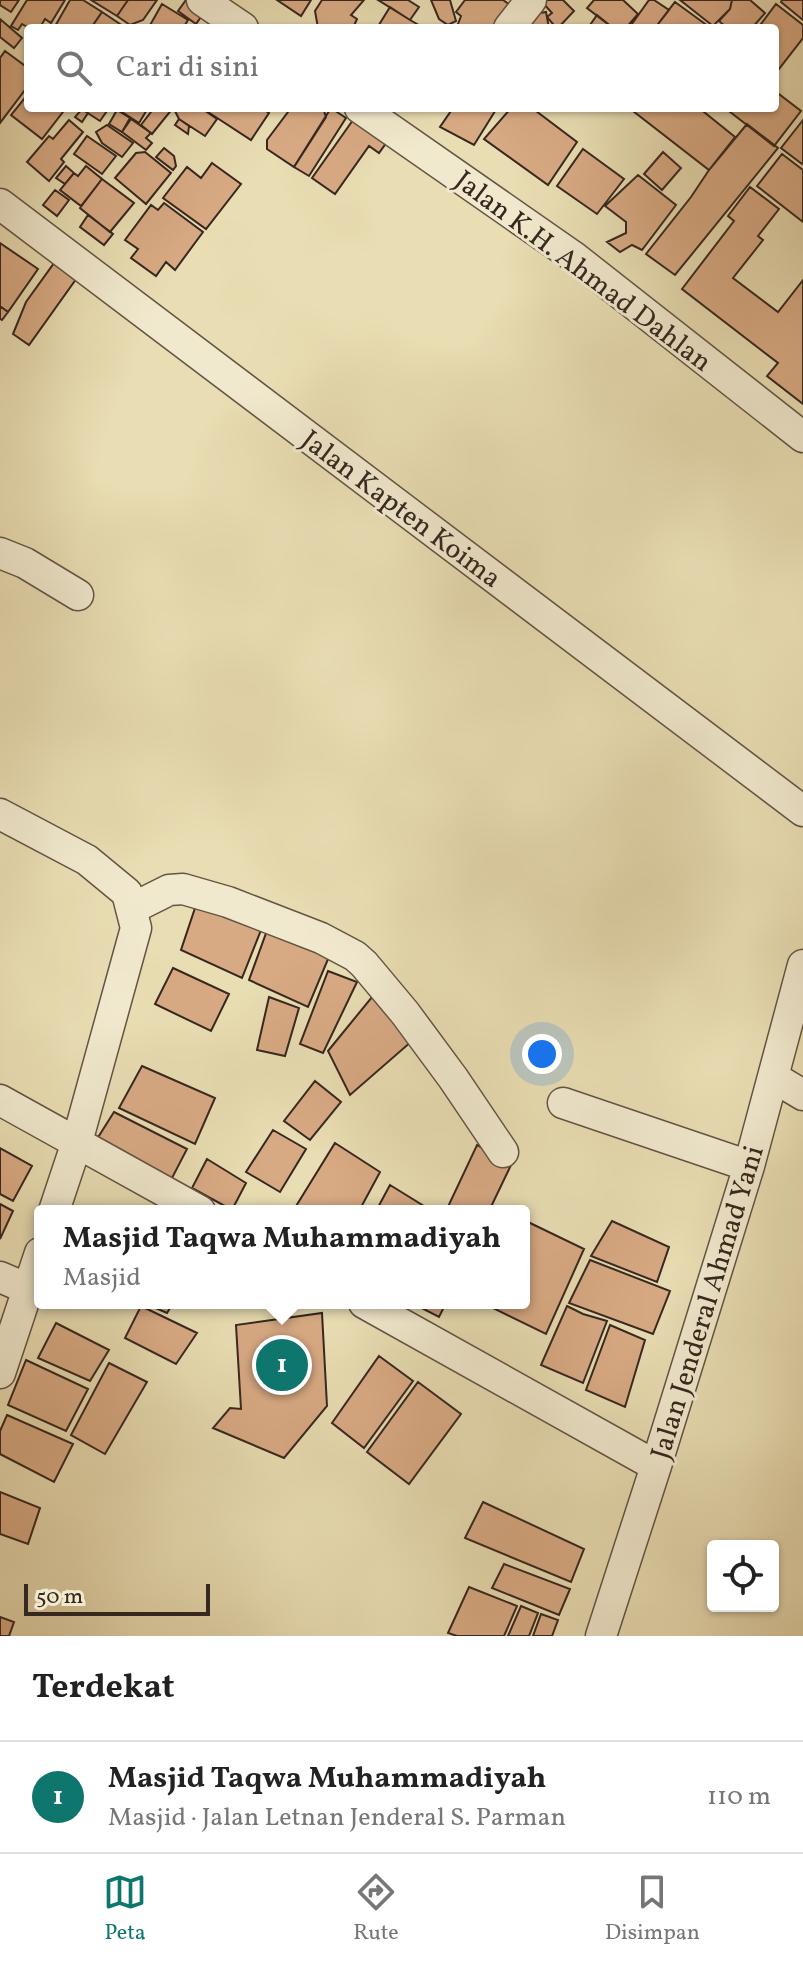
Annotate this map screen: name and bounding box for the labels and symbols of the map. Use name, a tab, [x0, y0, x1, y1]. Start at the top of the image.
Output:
street label: Jalan K.H. Ahmad Dahlan	[446, 162, 719, 382]
street label: Jalan Kapten Koima	[292, 422, 509, 598]
your location	[522, 1034, 562, 1074]
street label: Jalan Jenderal Ahmad Yani	[642, 1141, 775, 1464]
pin: 1	[256, 1335, 308, 1395]
scale bar	[24, 1580, 210, 1616]

